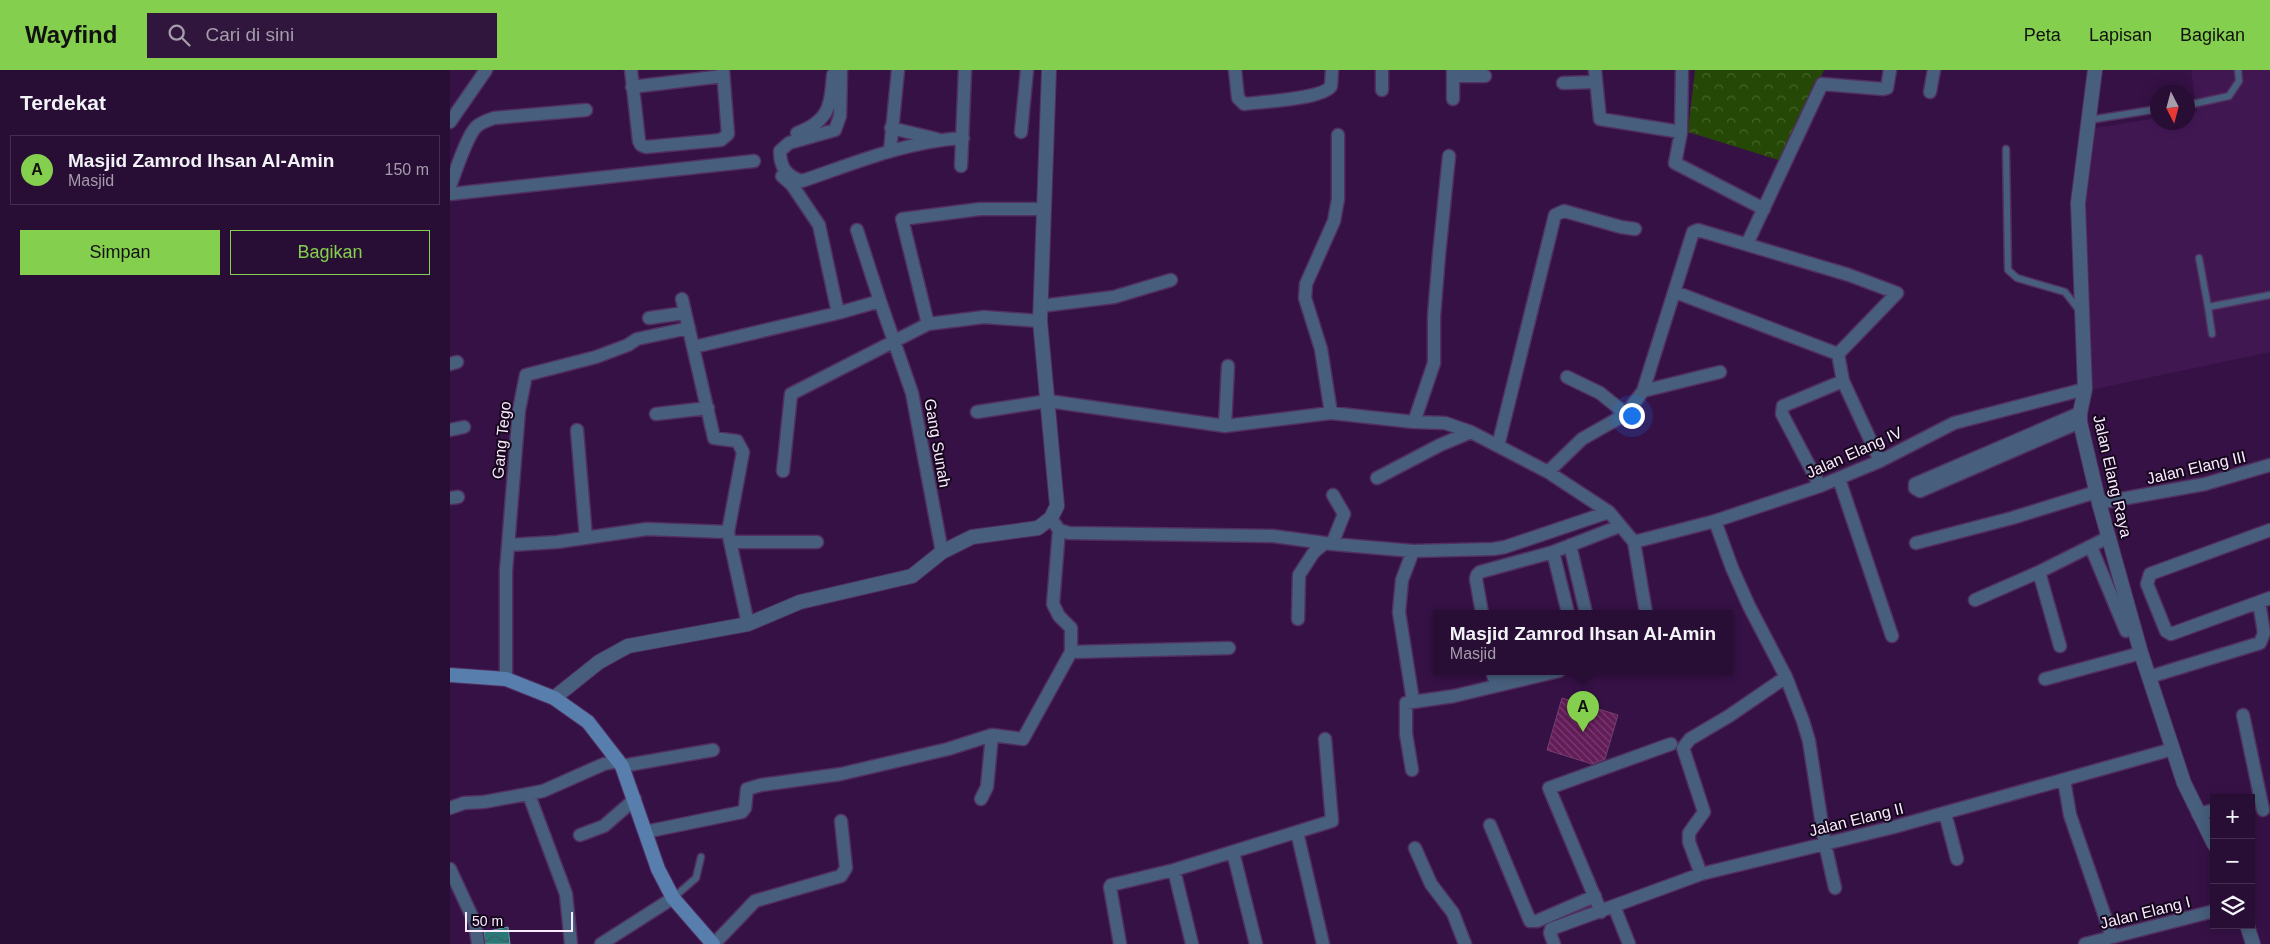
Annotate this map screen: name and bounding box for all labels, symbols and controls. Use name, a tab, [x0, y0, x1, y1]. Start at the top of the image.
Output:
search box	[147, 13, 497, 58]
text: Wayfind	[25, 21, 117, 48]
icon: search	[165, 21, 193, 49]
text: Cari di sini	[205, 24, 294, 45]
text: Peta	[2024, 25, 2061, 45]
text: Lapisan	[2089, 25, 2152, 45]
text: Bagikan	[2180, 25, 2245, 45]
north arrow	[2150, 85, 2195, 130]
text: Terdekat	[20, 91, 106, 114]
text: Masjid Zamrod Ihsan Al-Amin	[68, 150, 334, 171]
text: A	[31, 161, 43, 178]
text: 150 m	[385, 161, 429, 178]
text: Masjid	[68, 172, 114, 189]
button: Simpan	[20, 230, 220, 275]
button: Bagikan	[230, 230, 430, 275]
street label: Gang Sunah	[921, 397, 954, 489]
street label: Gang Tego	[489, 400, 514, 480]
your location	[1619, 403, 1645, 429]
street label: Jalan Elang Raya	[2090, 413, 2135, 539]
street label: Jalan Elang IV	[1804, 424, 1905, 481]
street label: Jalan Elang III	[2145, 448, 2247, 487]
popup	[1433, 610, 1733, 675]
text: Masjid Zamrod Ihsan Al-Amin	[1450, 623, 1716, 644]
text: Masjid	[1450, 645, 1496, 662]
pin: A	[1567, 691, 1599, 732]
map controls	[2210, 794, 2255, 929]
button: +	[2210, 794, 2255, 839]
street label: Jalan Elang II	[1807, 800, 1905, 839]
button: −	[2210, 839, 2255, 884]
button: layers	[2210, 884, 2255, 929]
street label: Jalan Elang I	[2098, 893, 2192, 932]
scale bar	[465, 909, 572, 932]
text: 50 m	[472, 913, 503, 929]

